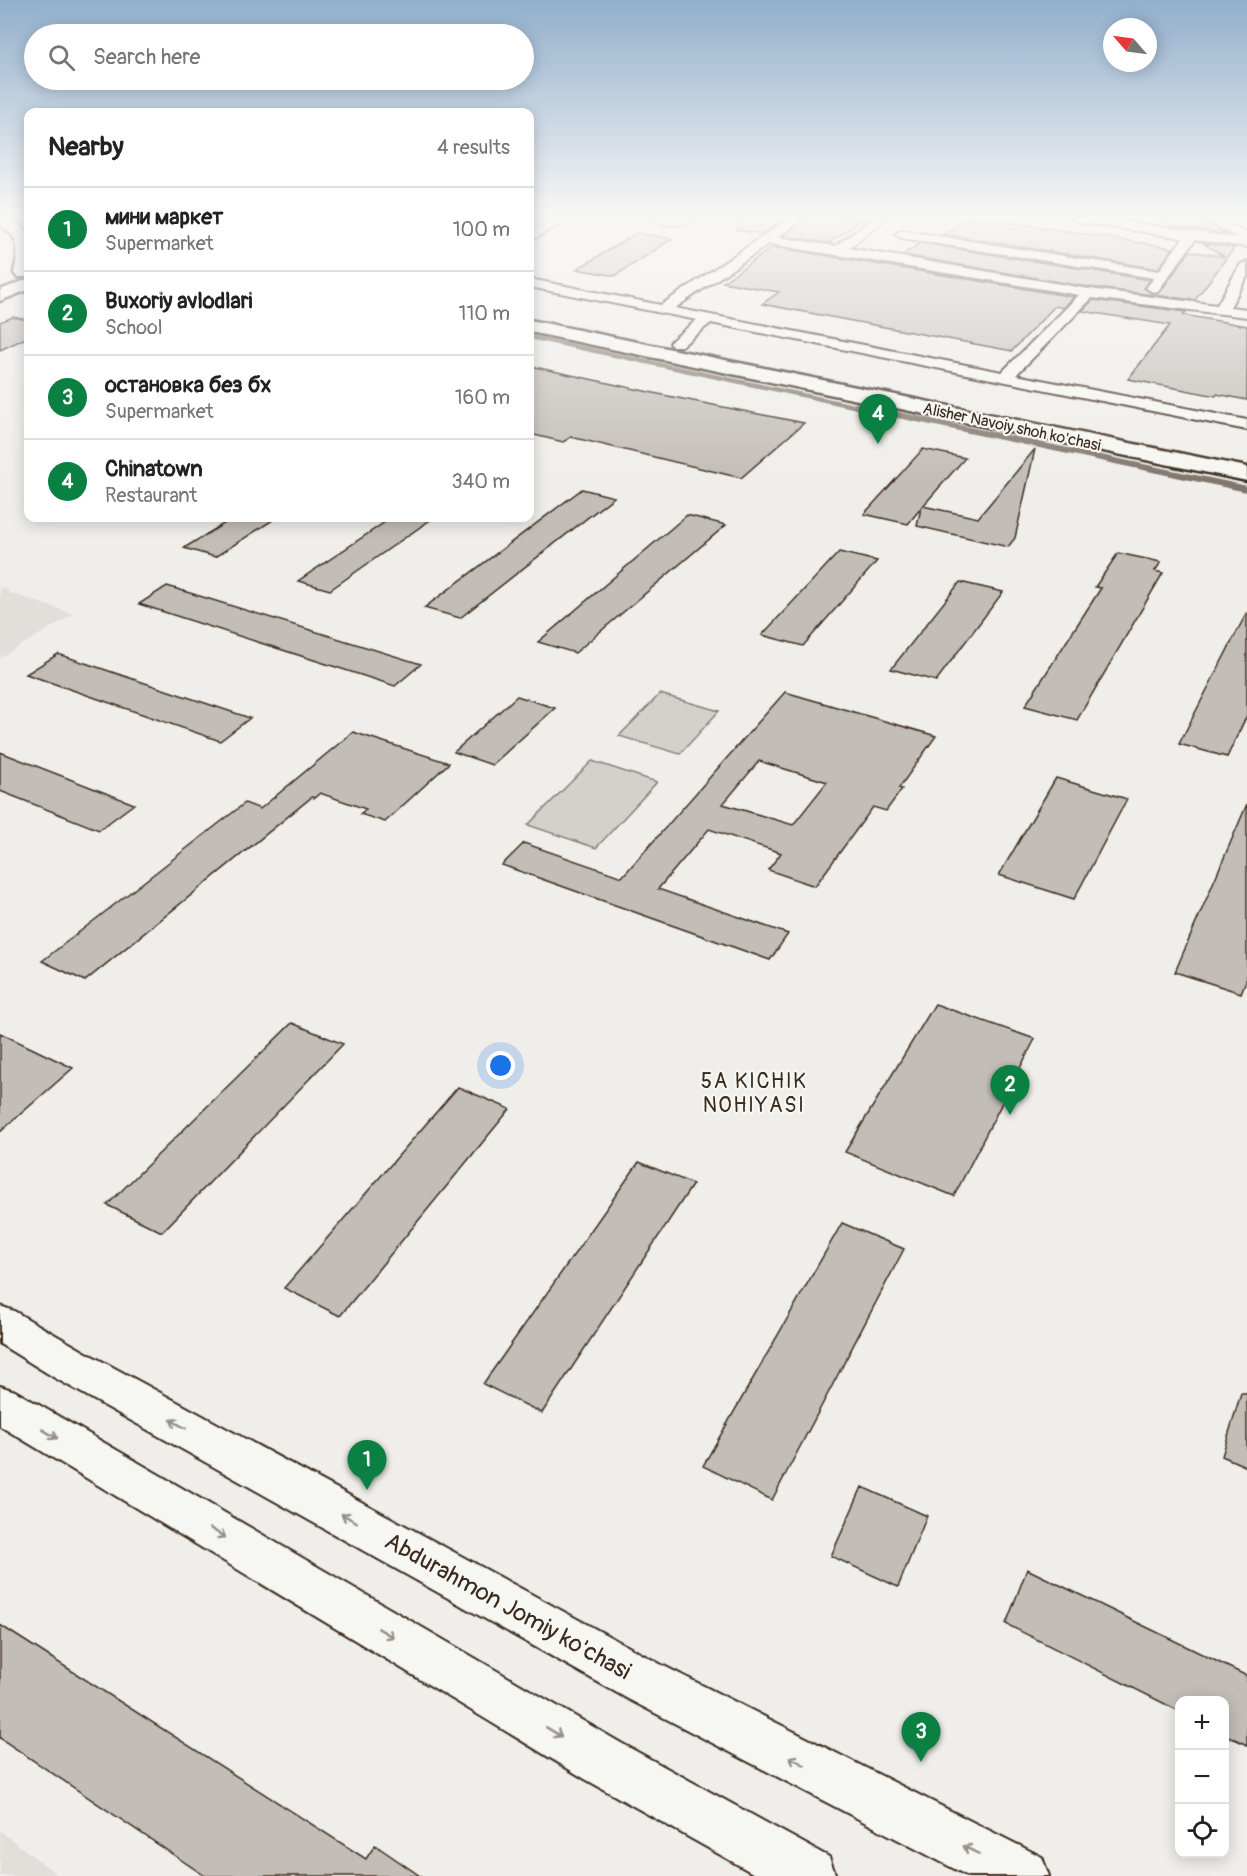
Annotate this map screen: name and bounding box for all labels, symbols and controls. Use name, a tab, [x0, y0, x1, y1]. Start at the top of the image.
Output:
north arrow	[1103, 18, 1157, 72]
search box	[24, 24, 534, 90]
icon: search	[45, 41, 78, 74]
text: Search here	[93, 43, 200, 71]
text: Nearby	[48, 131, 124, 163]
text: 4 results	[437, 135, 510, 160]
text: мини маркет	[105, 203, 223, 231]
text: 1	[64, 217, 71, 242]
text: 100 m	[453, 217, 510, 242]
text: Supermarket	[105, 231, 214, 256]
text: Buxoriy avlodlari	[105, 287, 253, 315]
text: 2	[62, 301, 73, 326]
text: 110 m	[459, 301, 510, 326]
text: School	[105, 315, 162, 340]
text: остановка без бх	[105, 371, 271, 399]
text: 3	[62, 385, 73, 410]
text: 160 m	[455, 385, 510, 410]
pin: 4	[858, 394, 898, 444]
street label: Alisher Navoiy shoh ko'chasi	[921, 398, 1103, 456]
text: Supermarket	[105, 399, 214, 424]
text: Chinatown	[105, 455, 203, 483]
text: 4	[62, 469, 73, 494]
text: 340 m	[451, 469, 510, 494]
text: Restaurant	[105, 483, 197, 508]
your location	[486, 1051, 515, 1080]
pin: 2	[990, 1066, 1030, 1115]
district label: 5A KICHIK NOHIYASI	[701, 1068, 807, 1119]
one-way arrow	[170, 1418, 187, 1430]
one-way arrow	[41, 1428, 58, 1440]
pin: 1	[348, 1440, 386, 1490]
one-way arrow	[341, 1512, 358, 1524]
street label: Abdurahmon Jomiy ko'chasi	[380, 1527, 636, 1686]
one-way arrow	[209, 1528, 226, 1540]
one-way arrow	[377, 1627, 394, 1639]
map controls	[1175, 1696, 1229, 1858]
button: +	[1175, 1696, 1229, 1750]
pin: 3	[902, 1712, 940, 1762]
one-way arrow	[545, 1726, 562, 1738]
button: −	[1175, 1750, 1229, 1804]
one-way arrow	[789, 1755, 807, 1766]
button: locate	[1175, 1804, 1229, 1858]
one-way arrow	[962, 1843, 980, 1855]

